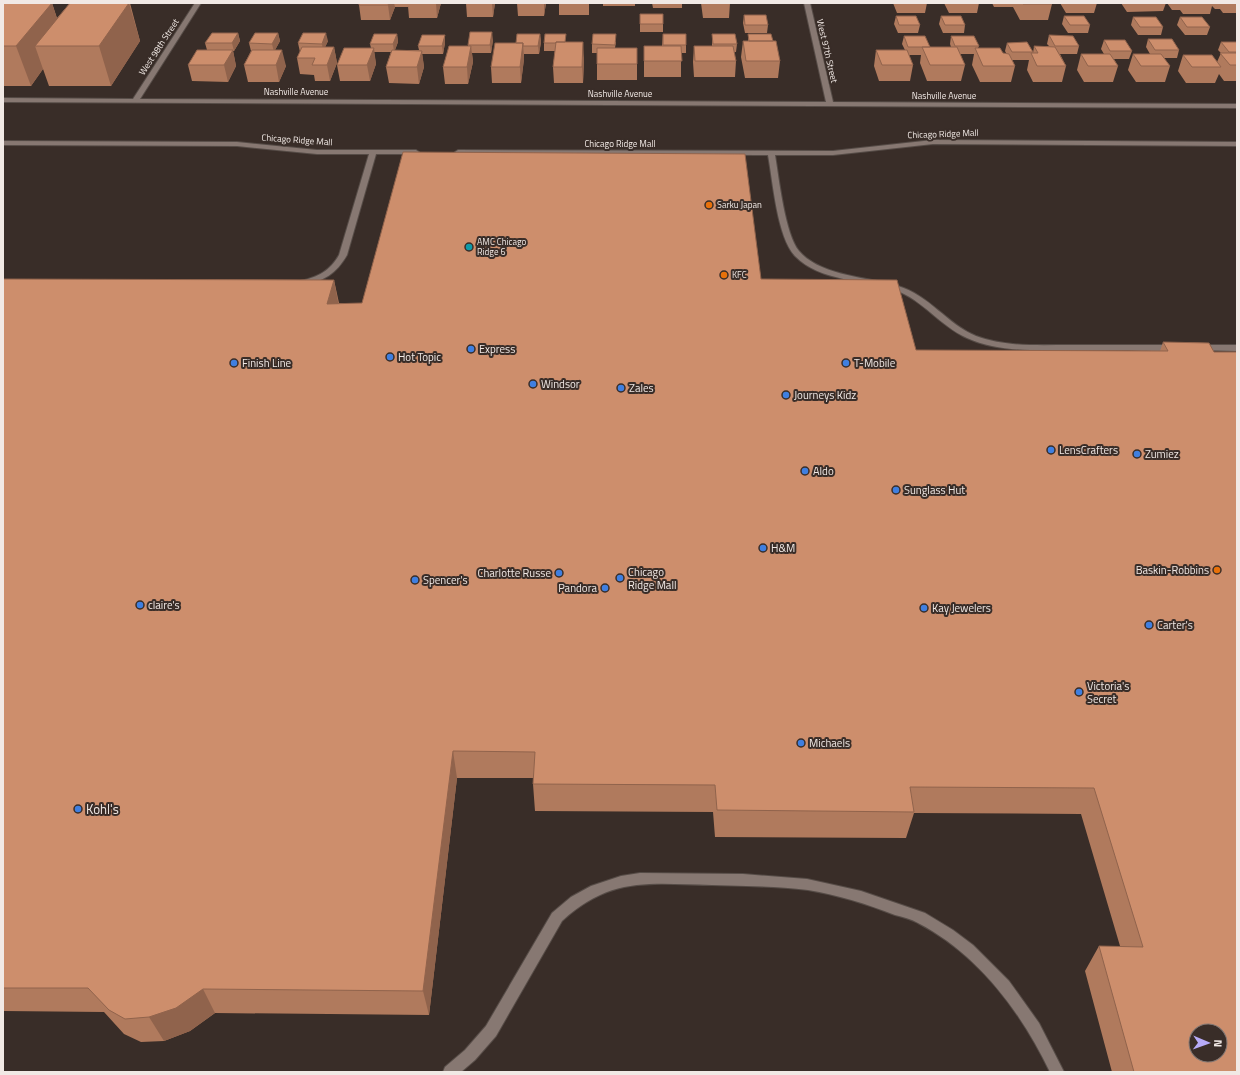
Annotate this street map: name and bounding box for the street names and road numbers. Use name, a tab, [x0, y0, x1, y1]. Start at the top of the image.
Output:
street label: West 98th Street	[135, 15, 182, 77]
street label: West 97th Street	[814, 18, 841, 85]
street label: Nashville Avenue	[264, 85, 329, 98]
street label: Nashville Avenue	[588, 87, 653, 100]
street label: Nashville Avenue	[912, 89, 977, 102]
street label: Chicago Ridge Mall	[907, 126, 979, 141]
street label: Chicago Ridge Mall	[261, 131, 333, 148]
street label: Chicago Ridge Mall	[584, 137, 656, 150]

